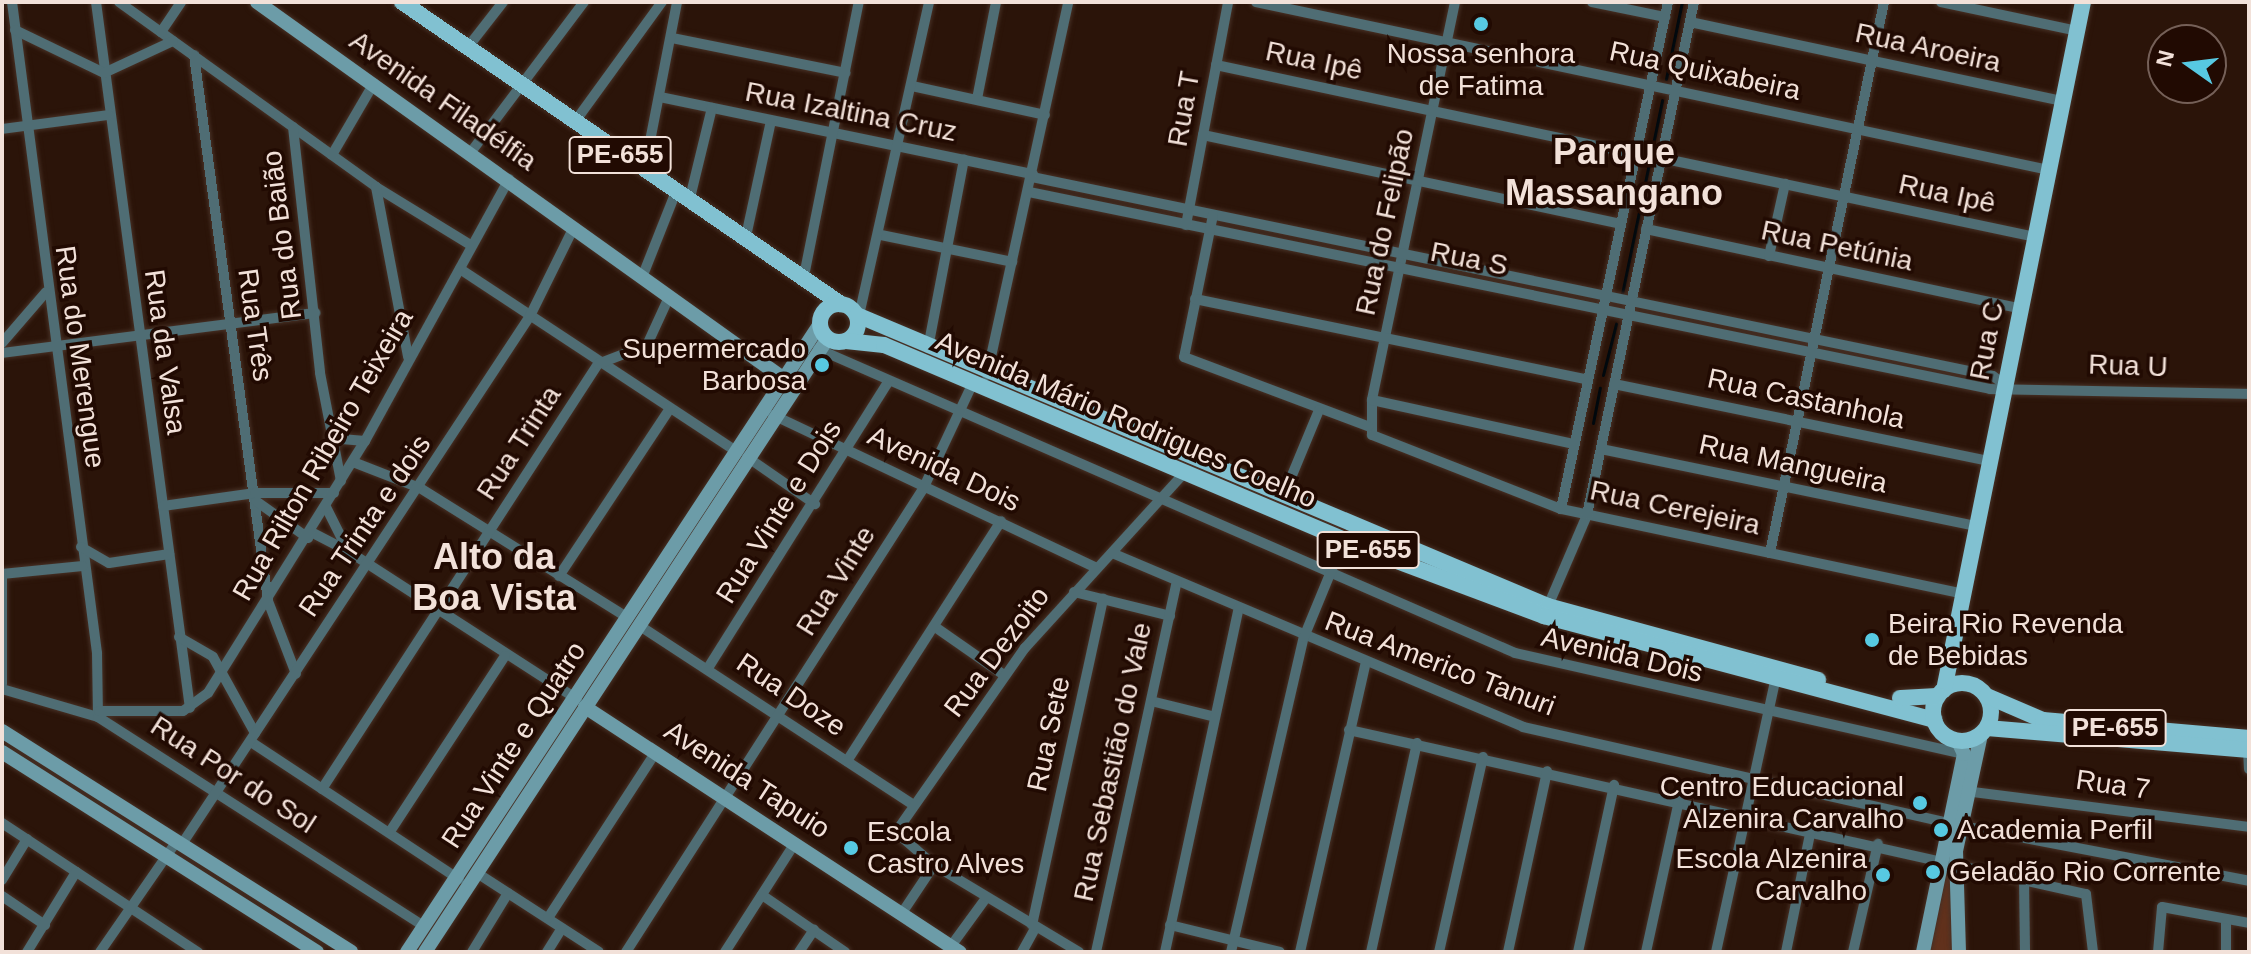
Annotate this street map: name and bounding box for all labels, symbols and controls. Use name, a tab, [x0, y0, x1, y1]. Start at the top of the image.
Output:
marker: Nossa senhora de Fatima	[1472, 15, 1490, 33]
street label: Rua Aroeira	[1851, 16, 2005, 80]
street label: Avenida Filadélfia	[343, 24, 543, 178]
north arrow	[2147, 24, 2227, 104]
street label: Rua Ipê	[1263, 34, 1365, 88]
street label: Rua Quixabeira	[1606, 34, 1804, 108]
place label: Nossa senhora de Fatima	[1387, 37, 1575, 103]
text: N	[2151, 48, 2179, 69]
street label: Rua T	[1161, 69, 1207, 149]
street label: Rua Izaltina Cruz	[742, 75, 960, 149]
street label: Rua do Felipão	[1349, 126, 1421, 318]
district label: Parque Massangano	[1505, 129, 1723, 214]
road number: PE-655	[568, 133, 672, 177]
street label: Rua do Baião	[255, 149, 309, 321]
street label: Rua Ipê	[1896, 167, 1998, 221]
street label: Rua Petúnia	[1758, 214, 1916, 278]
street label: Rua S	[1428, 235, 1510, 283]
street label: Rua do Merengue	[48, 244, 112, 470]
street label: Rua Três	[230, 266, 280, 384]
street label: Rua da Valsa	[137, 267, 193, 437]
street label: Rua C	[1963, 299, 2011, 383]
street label: Rua Rilton Ribeiro Teixeira	[226, 303, 420, 607]
street label: Avenida Mário Rodrigues Coelho	[931, 324, 1321, 516]
place label: Supermercado Barbosa	[622, 332, 806, 398]
street label: Rua U	[2088, 348, 2168, 384]
marker: Supermercado Barbosa	[813, 356, 831, 374]
street label: Rua Castanhola	[1704, 362, 1908, 436]
street label: Rua Trinta	[470, 379, 568, 507]
street label: Rua Vinte e Dois	[709, 414, 849, 610]
street label: Avenida Dois	[862, 419, 1026, 519]
street label: Rua Mangueira	[1696, 428, 1890, 500]
street label: Rua Trinta e dois	[292, 429, 438, 623]
street label: Rua Cerejeira	[1587, 474, 1763, 542]
street label: Rua Vinte	[789, 520, 883, 642]
road number: PE-655	[1316, 528, 1420, 572]
district label: Alto da Boa Vista	[412, 534, 576, 619]
street label: Rua Dezoito	[937, 580, 1057, 724]
street label: Rua Americo Tanuri	[1319, 604, 1561, 724]
place label: Beira Rio Revenda de Bebidas	[1888, 607, 2123, 673]
street label: Rua Sebastião do Vale	[1067, 619, 1159, 905]
street label: Avenida Dois	[1538, 620, 1706, 690]
marker: Beira Rio Revenda de Bebidas	[1863, 631, 1881, 649]
street label: Rua Vinte e Quatro	[435, 636, 593, 854]
street label: Rua Doze	[730, 646, 852, 744]
street label: Rua Sete	[1020, 673, 1078, 795]
road number: PE-655	[2063, 706, 2167, 750]
street label: Rua Por do Sol	[144, 709, 322, 841]
street label: Avenida Tapuio	[658, 714, 836, 846]
street label: Rua 7	[2074, 763, 2152, 807]
place label: Centro Educacional Alzenira Carvalho	[1660, 770, 1904, 836]
marker: Centro Educacional Alzenira Carvalho	[1911, 794, 1929, 812]
place label: Academia Perfil	[1957, 813, 2153, 847]
place label: Escola Castro Alves	[867, 815, 1026, 881]
marker: Academia Perfil	[1932, 821, 1950, 839]
marker: Escola Castro Alves	[842, 839, 860, 857]
place label: Escola Alzenira Carvalho	[1674, 842, 1867, 908]
place label: Geladão Rio Corrente	[1949, 855, 2221, 889]
marker: Geladão Rio Corrente	[1924, 863, 1942, 881]
marker: Escola Alzenira Carvalho	[1874, 866, 1892, 884]

